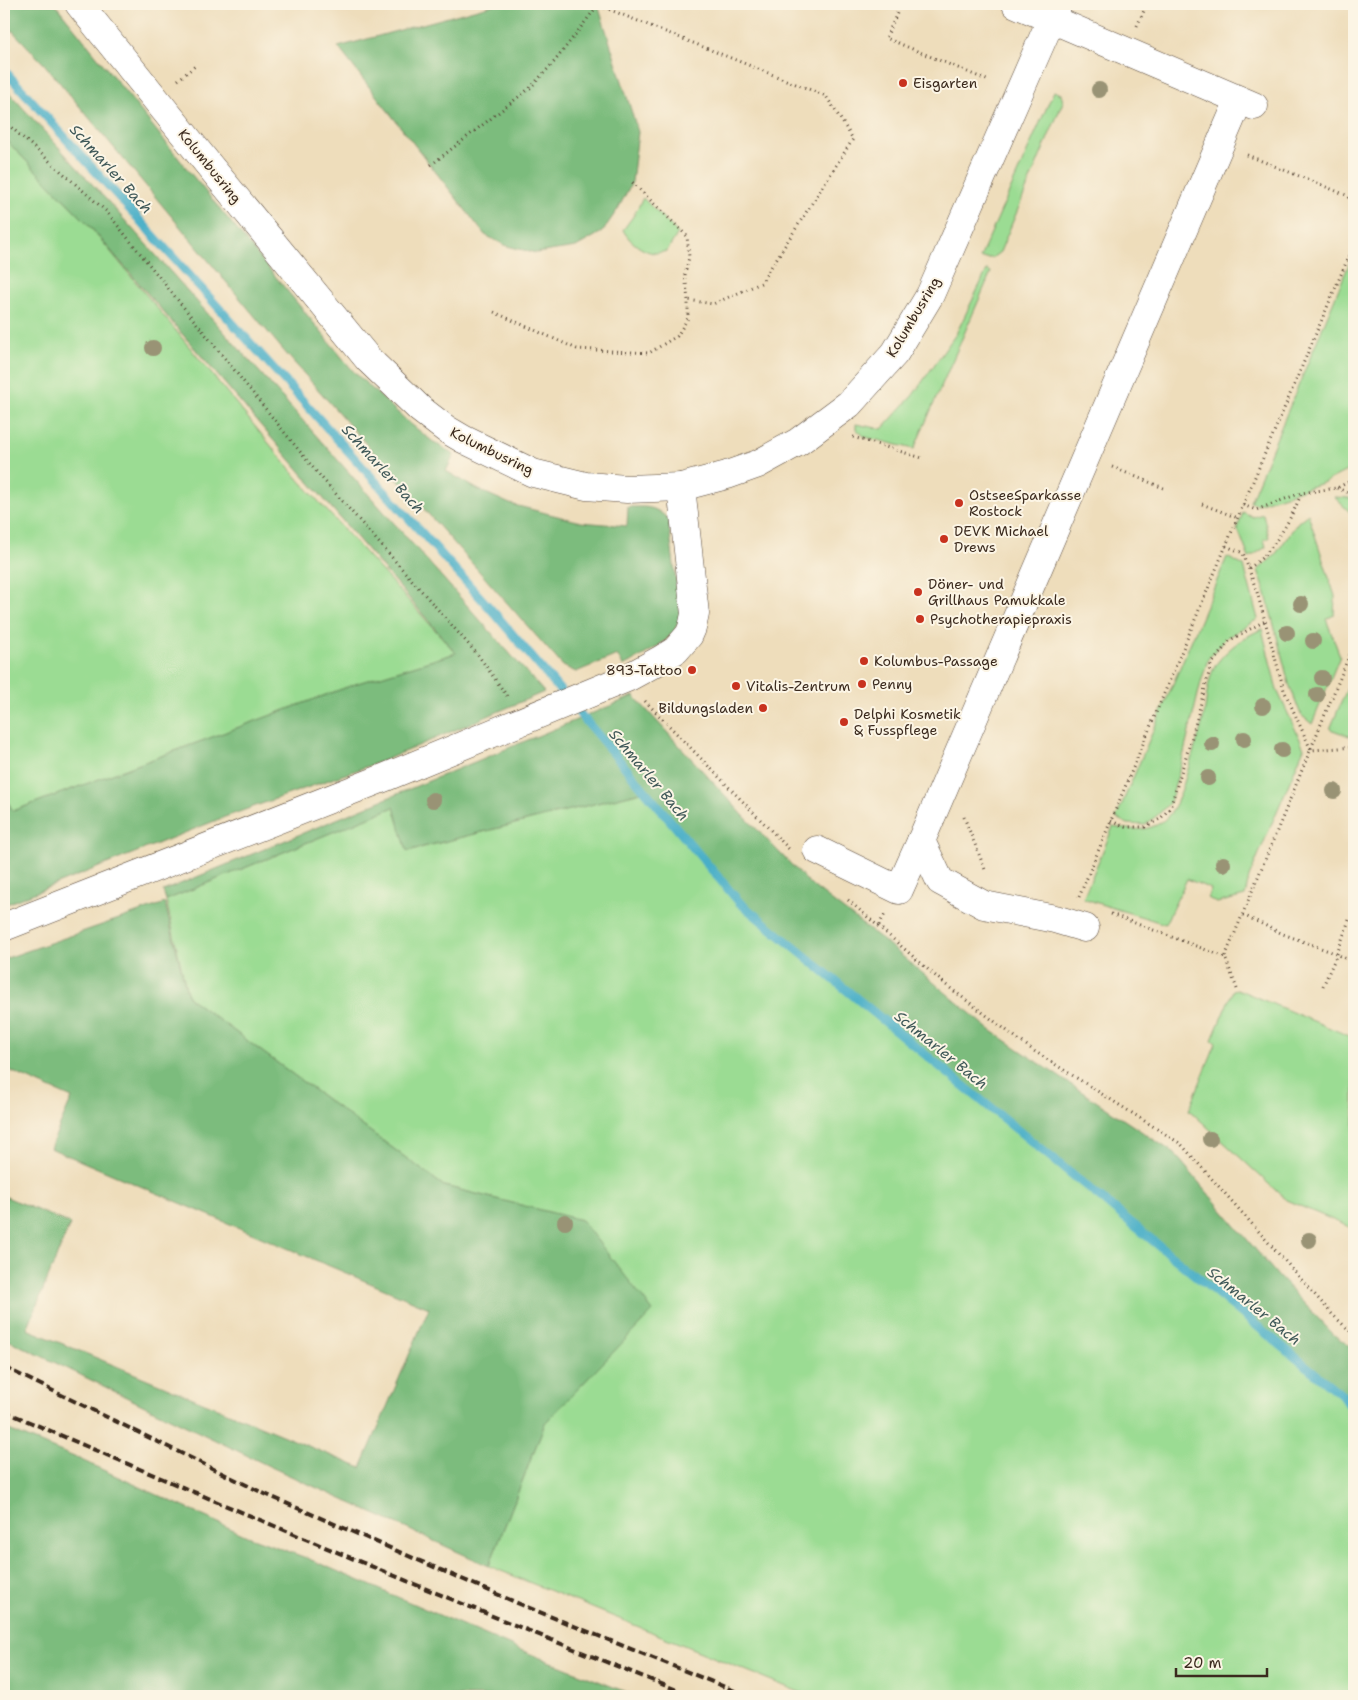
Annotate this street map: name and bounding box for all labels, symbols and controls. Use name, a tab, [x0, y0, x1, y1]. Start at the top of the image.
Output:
place label: Eisgarten	[913, 74, 978, 92]
marker: Eisgarten	[897, 77, 909, 89]
water label: Schmarler Bach	[65, 120, 157, 218]
street label: Kolumbusring	[174, 125, 246, 207]
street label: Kolumbusring	[882, 274, 944, 360]
water label: Schmarler Bach	[337, 420, 429, 518]
street label: Kolumbusring	[447, 423, 537, 479]
place label: OstseeSparkasse Rostock	[969, 486, 1082, 520]
marker: OstseeSparkasse Rostock	[953, 497, 965, 509]
place label: DEVK Michael Drews	[954, 522, 1049, 556]
marker: DEVK Michael Drews	[938, 533, 950, 545]
place label: Döner- und Grillhaus Pamukkale	[928, 575, 1066, 609]
marker: Döner- und Grillhaus Pamukkale	[912, 586, 924, 598]
place label: Psychotherapiepraxis	[930, 610, 1072, 628]
marker: Psychotherapiepraxis	[914, 613, 926, 625]
place label: Kolumbus-Passage	[874, 652, 998, 670]
marker: Kolumbus-Passage	[858, 655, 870, 667]
place label: 893-Tattoo	[606, 661, 682, 679]
marker: 893-Tattoo	[686, 664, 698, 676]
place label: Penny	[872, 675, 912, 693]
place label: Vitalis-Zentrum	[746, 677, 850, 695]
marker: Penny	[856, 678, 868, 690]
marker: Vitalis-Zentrum	[730, 680, 742, 692]
place label: Bildungsladen	[659, 699, 753, 717]
marker: Bildungsladen	[757, 702, 769, 714]
place label: Delphi Kosmetik & Fusspflege	[854, 705, 961, 739]
marker: Delphi Kosmetik & Fusspflege	[838, 716, 850, 728]
water label: Schmarler Bach	[605, 725, 693, 825]
water label: Schmarler Bach	[890, 1006, 992, 1094]
water label: Schmarler Bach	[1203, 1262, 1305, 1350]
scale bar	[1176, 1645, 1267, 1677]
text: 20 m	[1183, 1653, 1222, 1673]

